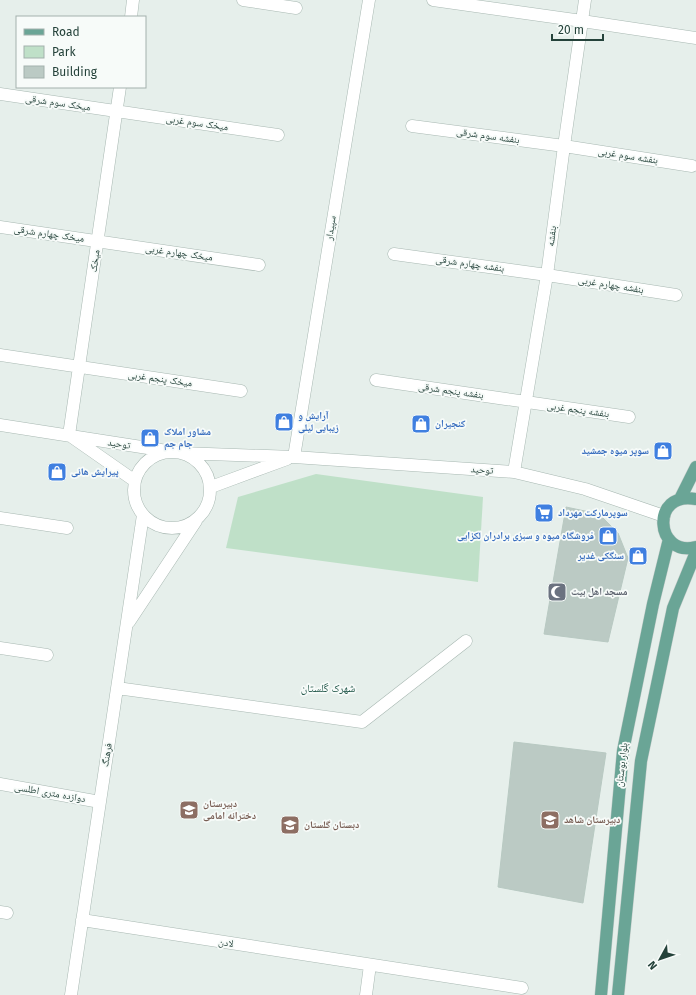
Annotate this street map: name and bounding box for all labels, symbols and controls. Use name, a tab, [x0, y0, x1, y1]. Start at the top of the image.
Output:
legend	[16, 16, 146, 88]
scale bar	[552, 16, 603, 42]
text: 20 m	[558, 23, 584, 37]
text: Road	[52, 25, 80, 39]
text: Park	[52, 45, 76, 59]
text: Building	[52, 65, 98, 79]
street label: میخک سوم شرقی	[24, 92, 92, 115]
street label: میخک سوم غربی	[165, 113, 229, 134]
street label: بنفشه سوم شرقی	[455, 126, 521, 147]
street label: بنفشه سوم غربی	[597, 145, 659, 168]
street label: سپیدار	[323, 214, 339, 242]
street label: میخک چهارم شرقی	[13, 223, 85, 246]
street label: بنفشه	[545, 225, 559, 247]
street label: میخک چهارم غربی	[144, 242, 214, 265]
street label: میخک	[87, 249, 103, 273]
street label: بنفشه چهارم شرقی	[435, 253, 505, 276]
street label: بنفشه چهارم غربی	[577, 274, 645, 297]
street label: میخک پنجم غربی	[127, 369, 193, 391]
street label: بنفشه پنجم شرقی	[417, 380, 485, 403]
street label: بنفشه پنجم غربی	[546, 400, 610, 421]
place label: آرایش و زیبایی لیلی	[298, 410, 339, 434]
shop icon: آرایش و زیبایی لیلی	[273, 411, 295, 433]
shop icon: کنجیران	[410, 413, 432, 435]
place label: کنجیران	[435, 418, 466, 430]
place label: مشاور املاک جام جم	[164, 426, 211, 451]
shop icon: مشاور املاک جام جم	[139, 427, 161, 449]
street label: توحید	[107, 436, 131, 452]
shop icon: سوپر میوه جمشید	[652, 440, 674, 462]
place label: سوپر میوه جمشید	[582, 445, 649, 457]
shop icon: پیرایش هانی	[46, 461, 68, 483]
street label: توحید	[470, 463, 494, 477]
place label: پیرایش هانی	[71, 466, 119, 478]
supermarket icon: سوپرمارکت مهرداد	[533, 502, 555, 524]
place label: سوپرمارکت مهرداد	[558, 507, 628, 519]
shop icon: فروشگاه میوه و سبزی برادران لکزایی	[597, 525, 619, 547]
place label: فروشگاه میوه و سبزی برادران لکزایی	[457, 530, 594, 542]
shop icon: سنگکی غدیر	[627, 545, 649, 567]
place label: سنگکی غدیر	[577, 550, 624, 562]
mosque icon: مسجد اهل بیت	[546, 581, 568, 603]
place label: مسجد اهل بیت	[571, 586, 628, 598]
district label: شهرک گلستان	[301, 682, 355, 695]
street label: فرهنگ	[99, 742, 115, 768]
street label: بلوار بوستان	[613, 742, 631, 788]
street label: دوازده متری اطلسی	[14, 781, 86, 805]
place label: دبیرستان دخترانه امامی	[203, 798, 256, 822]
school or university icon: دبیرستان دخترانه امامی	[178, 799, 200, 821]
school or university icon: دبیرستان شاهد	[539, 809, 561, 831]
school or university icon: دبستان گلستان	[279, 814, 301, 836]
place label: دبیرستان شاهد	[564, 814, 620, 826]
place label: دبستان گلستان	[304, 819, 359, 831]
street label: لادن	[218, 936, 234, 950]
north arrow	[640, 939, 680, 979]
text: N	[645, 958, 660, 972]

